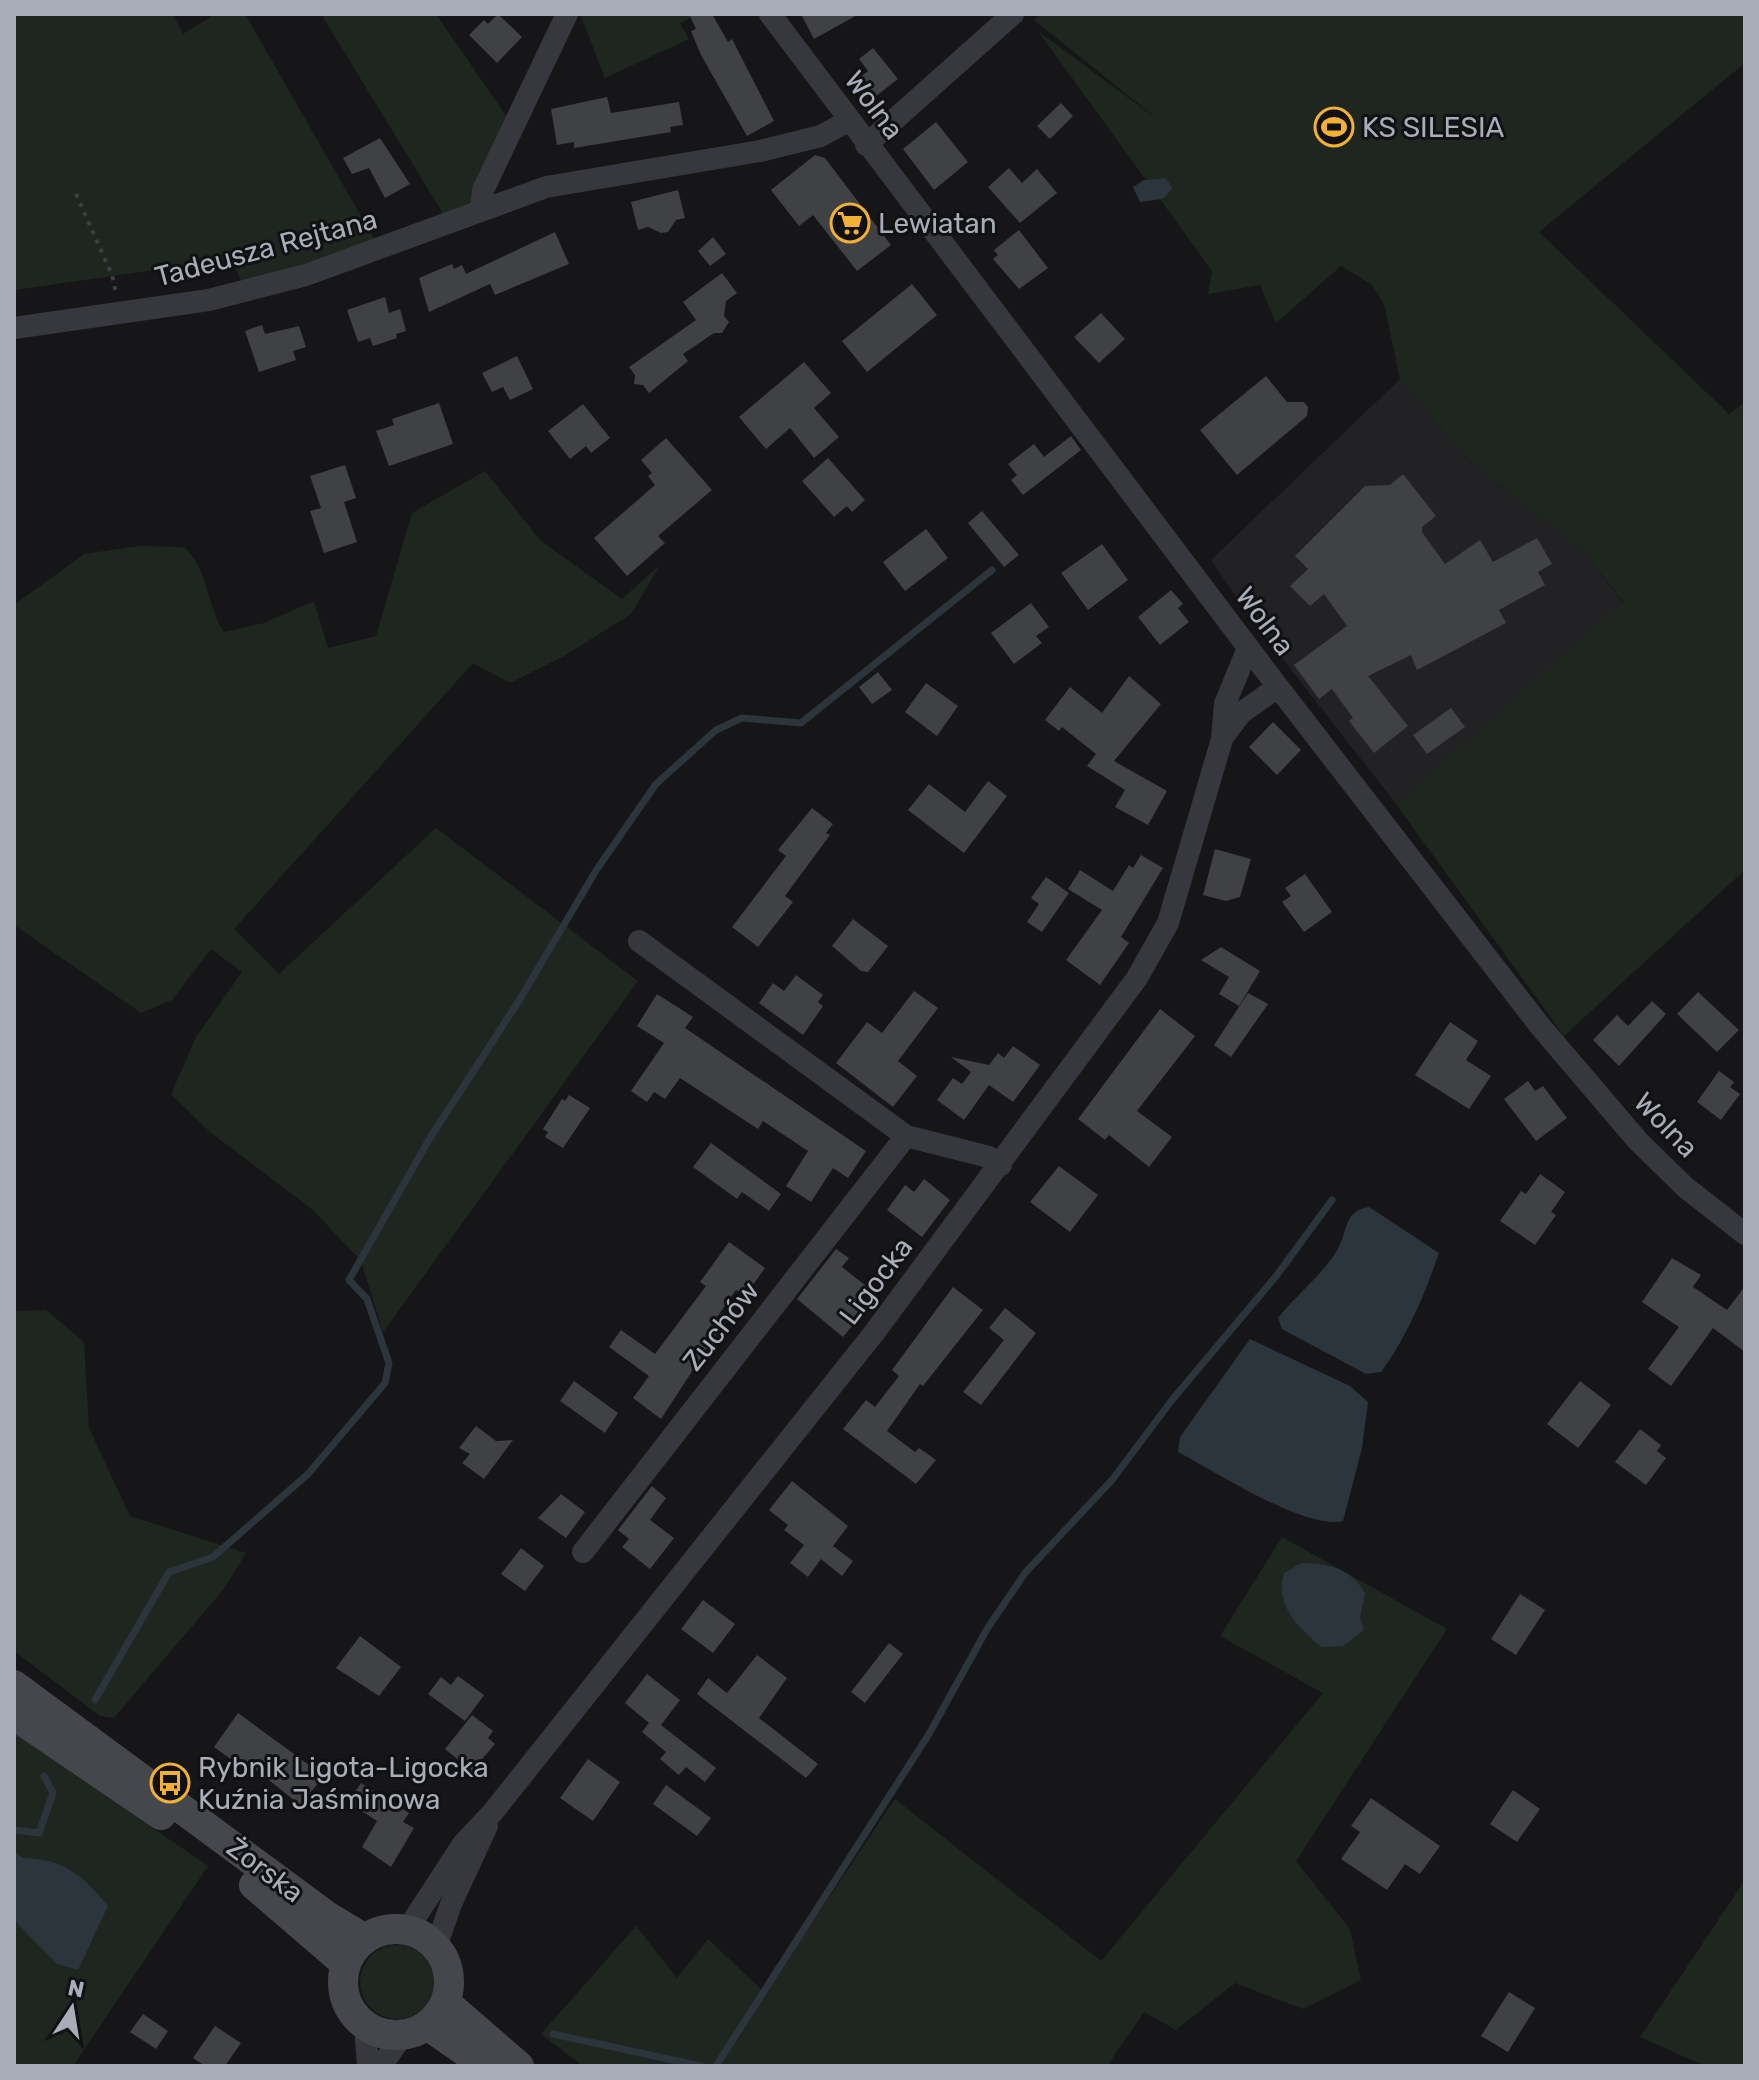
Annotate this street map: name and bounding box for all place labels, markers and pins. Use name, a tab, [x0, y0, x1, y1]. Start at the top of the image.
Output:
sports icon: KS SILESIA	[1313, 106, 1355, 148]
place label: KS SILESIA	[1362, 111, 1505, 144]
supermarket icon: Lewiatan	[829, 202, 871, 244]
place label: Lewiatan	[878, 207, 997, 240]
place label: Rybnik Ligota-Ligocka Kuźnia Jaśminowa	[198, 1751, 489, 1816]
bus stop icon: Rybnik Ligota-Ligocka Kuźnia Jaśminowa	[149, 1762, 191, 1804]

